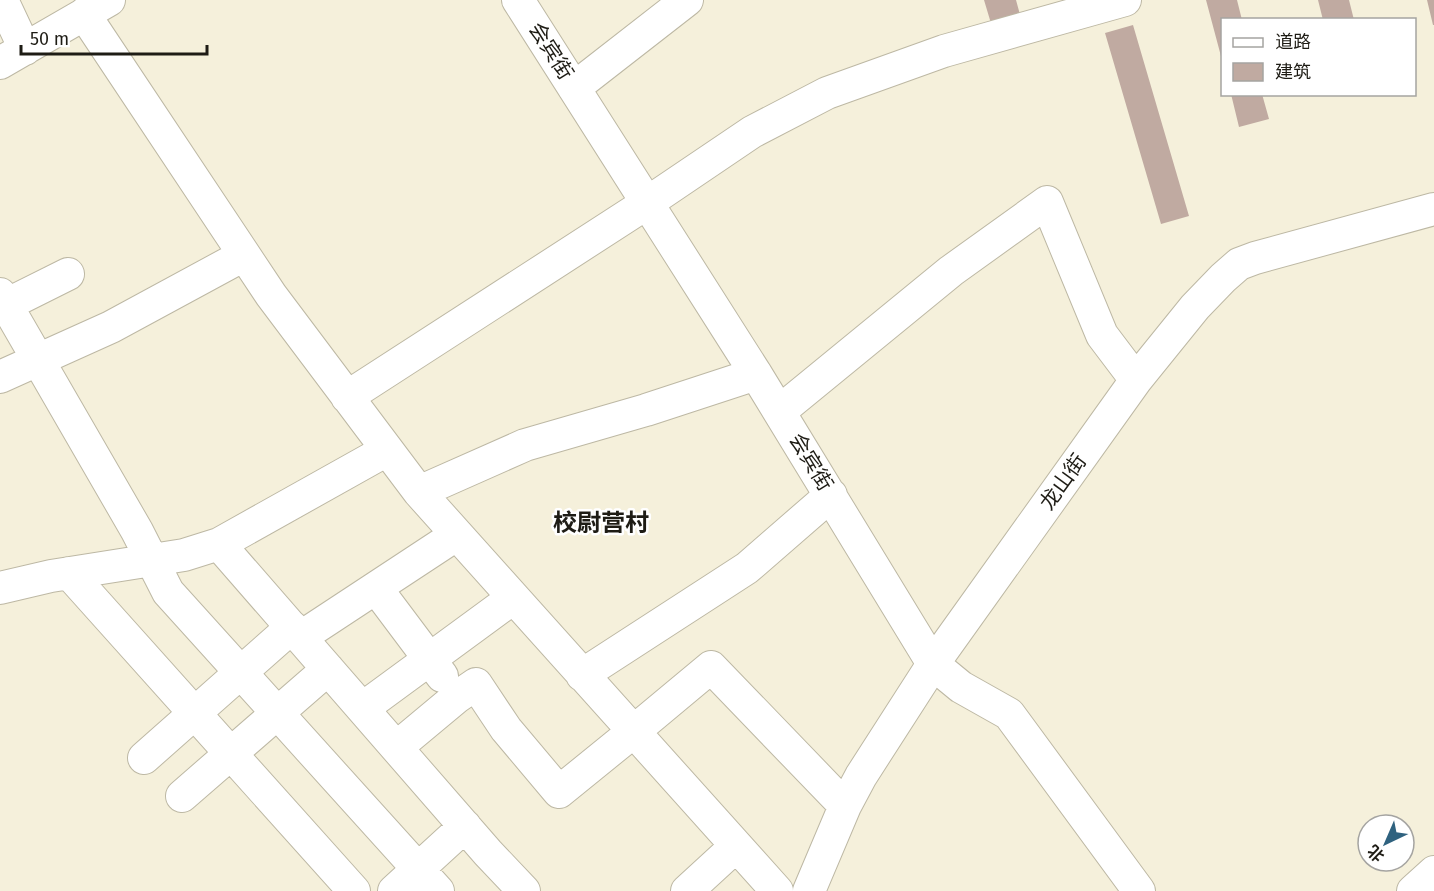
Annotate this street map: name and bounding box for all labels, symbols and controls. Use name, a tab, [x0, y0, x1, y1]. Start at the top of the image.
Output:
street label: 会宾街	[523, 17, 579, 85]
scale bar	[21, 18, 207, 56]
legend	[1221, 18, 1416, 96]
text: 50 m	[30, 28, 69, 50]
text: 道路	[1275, 31, 1311, 53]
text: 建筑	[1275, 61, 1311, 83]
street label: 会宾街	[784, 428, 838, 496]
street label: 龙山街	[1034, 449, 1092, 515]
district label: 校尉营村	[553, 509, 649, 537]
north arrow	[1356, 813, 1416, 873]
text: 北	[1364, 841, 1388, 866]

